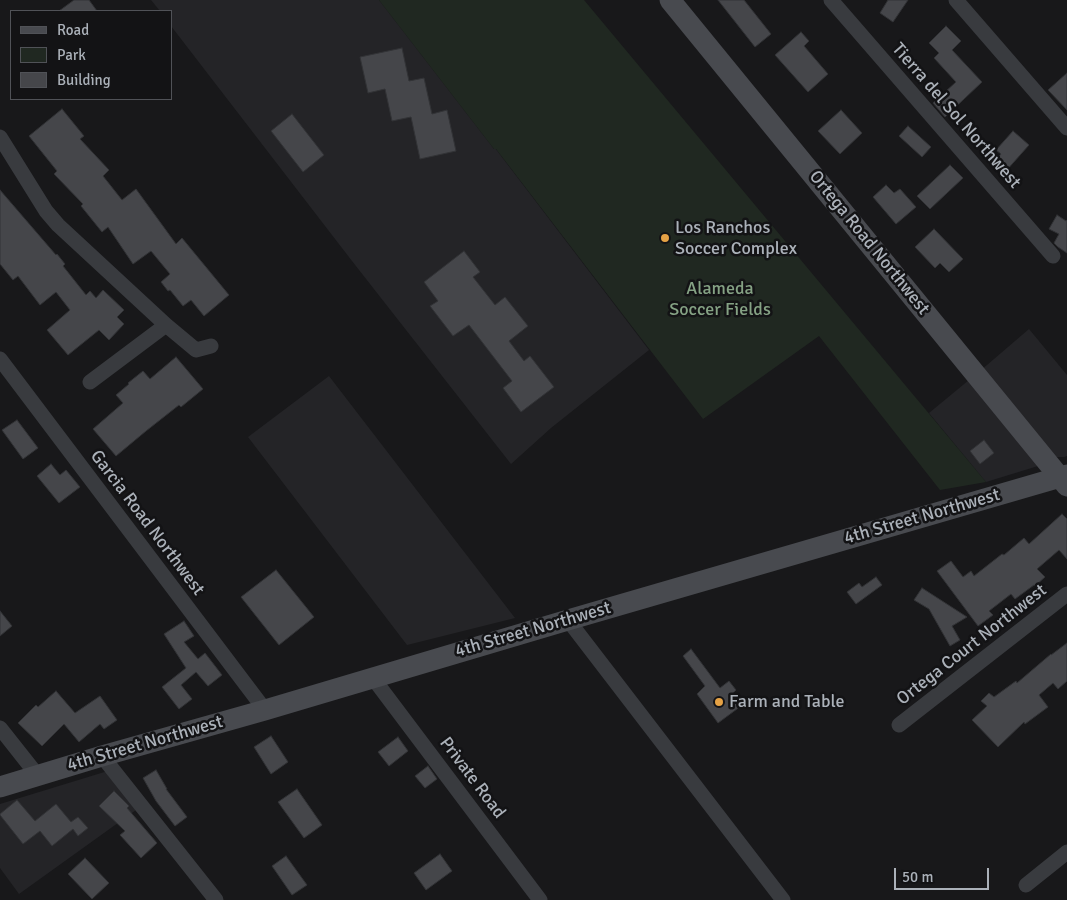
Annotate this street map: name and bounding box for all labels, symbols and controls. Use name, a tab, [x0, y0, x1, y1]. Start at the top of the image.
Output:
legend	[10, 10, 172, 100]
text: Road	[57, 21, 89, 39]
street label: Tierra del Sol Northwest	[887, 39, 1025, 193]
text: Park	[57, 46, 86, 64]
text: Building	[57, 71, 111, 89]
street label: Ortega Road Northwest	[804, 166, 934, 320]
place label: Los Ranchos Soccer Complex	[675, 217, 797, 260]
marker: Los Ranchos Soccer Complex	[659, 232, 671, 244]
park label: Alameda Soccer Fields	[669, 278, 771, 320]
street label: Garcia Road Northwest	[85, 446, 209, 600]
street label: 4th Street Northwest	[842, 484, 1002, 550]
street label: Ortega Court Northwest	[893, 580, 1051, 710]
street label: 4th Street Northwest	[453, 597, 613, 663]
place label: Farm and Table	[729, 691, 845, 713]
marker: Farm and Table	[713, 696, 725, 708]
street label: 4th Street Northwest	[65, 711, 225, 777]
street label: Private Road	[434, 733, 510, 823]
scale bar	[897, 858, 992, 890]
text: 50 m	[902, 868, 933, 886]

